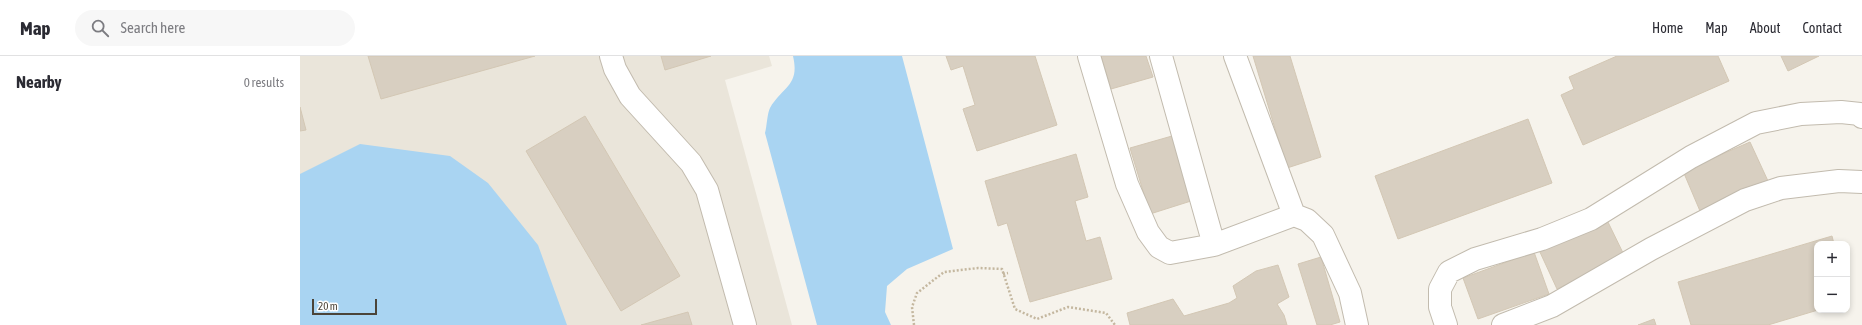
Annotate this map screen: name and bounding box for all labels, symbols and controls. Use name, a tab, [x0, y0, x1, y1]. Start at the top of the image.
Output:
search box	[75, 10, 355, 46]
text: Map	[20, 17, 51, 39]
icon: search	[89, 17, 111, 39]
text: Search here	[121, 19, 185, 36]
text: Home	[1652, 20, 1683, 36]
text: Map	[1705, 20, 1728, 36]
text: About	[1750, 20, 1781, 36]
text: Contact	[1803, 20, 1842, 36]
text: Nearby	[16, 72, 62, 92]
text: 0 results	[244, 75, 284, 90]
map controls	[1814, 241, 1850, 313]
button: +	[1814, 241, 1850, 277]
button: −	[1814, 277, 1850, 313]
scale bar	[312, 297, 377, 316]
text: 20 m	[318, 300, 338, 312]

